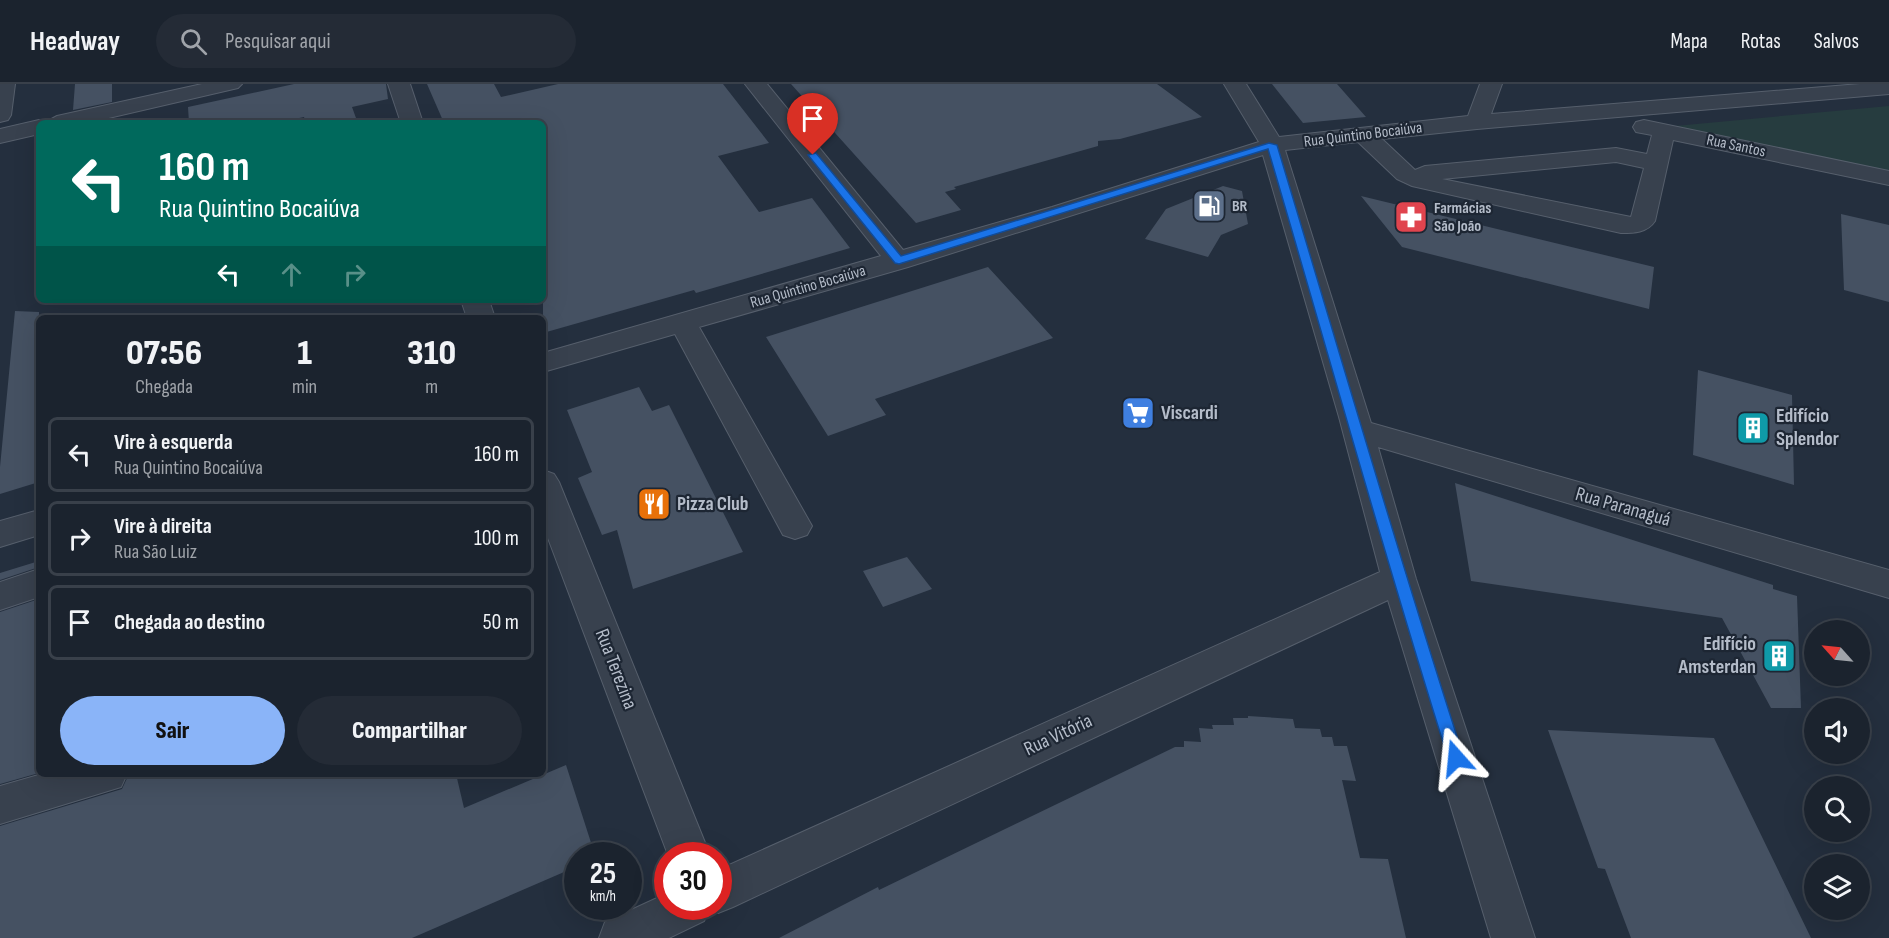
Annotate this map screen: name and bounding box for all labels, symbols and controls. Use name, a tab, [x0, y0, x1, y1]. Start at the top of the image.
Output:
search box	[156, 14, 576, 68]
text: Headway	[30, 25, 120, 58]
icon: search	[177, 25, 210, 58]
text: Pesquisar aqui	[225, 28, 330, 55]
text: Mapa	[1670, 29, 1708, 54]
text: Rotas	[1741, 29, 1781, 54]
text: Salvos	[1814, 29, 1859, 54]
pin	[787, 93, 838, 155]
icon: arrive	[796, 102, 829, 135]
street label: Rua Quintino Bocaiúva	[1303, 118, 1423, 152]
street label: Rua Santos	[1705, 130, 1768, 162]
text: 160 m	[159, 142, 250, 193]
icon: left	[60, 144, 138, 222]
fuel station icon: BR	[1191, 188, 1227, 224]
text: Rua Quintino Bocaiúva	[159, 193, 360, 225]
place label: BR	[1232, 197, 1248, 216]
pharmacy icon: Farmácias São João	[1393, 199, 1429, 235]
place label: Farmácias São João	[1434, 199, 1491, 236]
icon: left	[212, 258, 245, 291]
icon: ahead	[275, 258, 308, 291]
icon: right	[338, 258, 371, 291]
street label: Rua Quintino Bocaiúva	[748, 261, 868, 313]
text: 07:56	[126, 332, 202, 375]
text: 1	[297, 332, 312, 375]
text: 310	[407, 332, 456, 375]
text: Chegada	[135, 375, 193, 399]
text: min	[292, 375, 317, 399]
text: m	[425, 375, 438, 399]
supermarket icon: Viscardi	[1120, 395, 1156, 431]
place label: Viscardi	[1161, 401, 1218, 425]
place label: Edifício Splendor	[1776, 404, 1839, 451]
building icon: Edifício Splendor	[1735, 410, 1771, 446]
text: Vire à esquerda	[114, 429, 233, 456]
icon: left	[63, 438, 96, 471]
text: 160 m	[474, 441, 519, 468]
text: Rua Quintino Bocaiúva	[114, 456, 263, 480]
street label: Rua Paranaguá	[1573, 482, 1673, 532]
restaurant icon: Pizza Club	[636, 486, 672, 522]
place label: Pizza Club	[677, 492, 749, 516]
text: Vire à direita	[114, 513, 212, 540]
icon: right	[63, 522, 96, 555]
text: 100 m	[474, 525, 519, 552]
text: Rua São Luiz	[114, 540, 197, 564]
icon: arrive	[63, 606, 96, 639]
text: Chegada ao destino	[114, 609, 265, 636]
text: 50 m	[483, 609, 519, 636]
north arrow	[1804, 620, 1870, 686]
map controls	[1804, 620, 1870, 920]
street label: Rua Terezina	[590, 626, 642, 712]
place label: Edifício Amsterdan	[1677, 632, 1756, 679]
building icon: Edifício Amsterdan	[1761, 638, 1797, 674]
button: Sair	[60, 696, 285, 765]
button: Compartilhar	[297, 696, 522, 765]
button: sound	[1804, 698, 1870, 764]
street label: Rua Vitória	[1020, 709, 1096, 761]
position arrow	[1424, 726, 1488, 790]
button: search	[1804, 776, 1870, 842]
speed limit sign: 30	[654, 842, 732, 920]
button: layers	[1804, 854, 1870, 920]
text: 25	[590, 856, 616, 892]
text: km/h	[590, 887, 616, 906]

